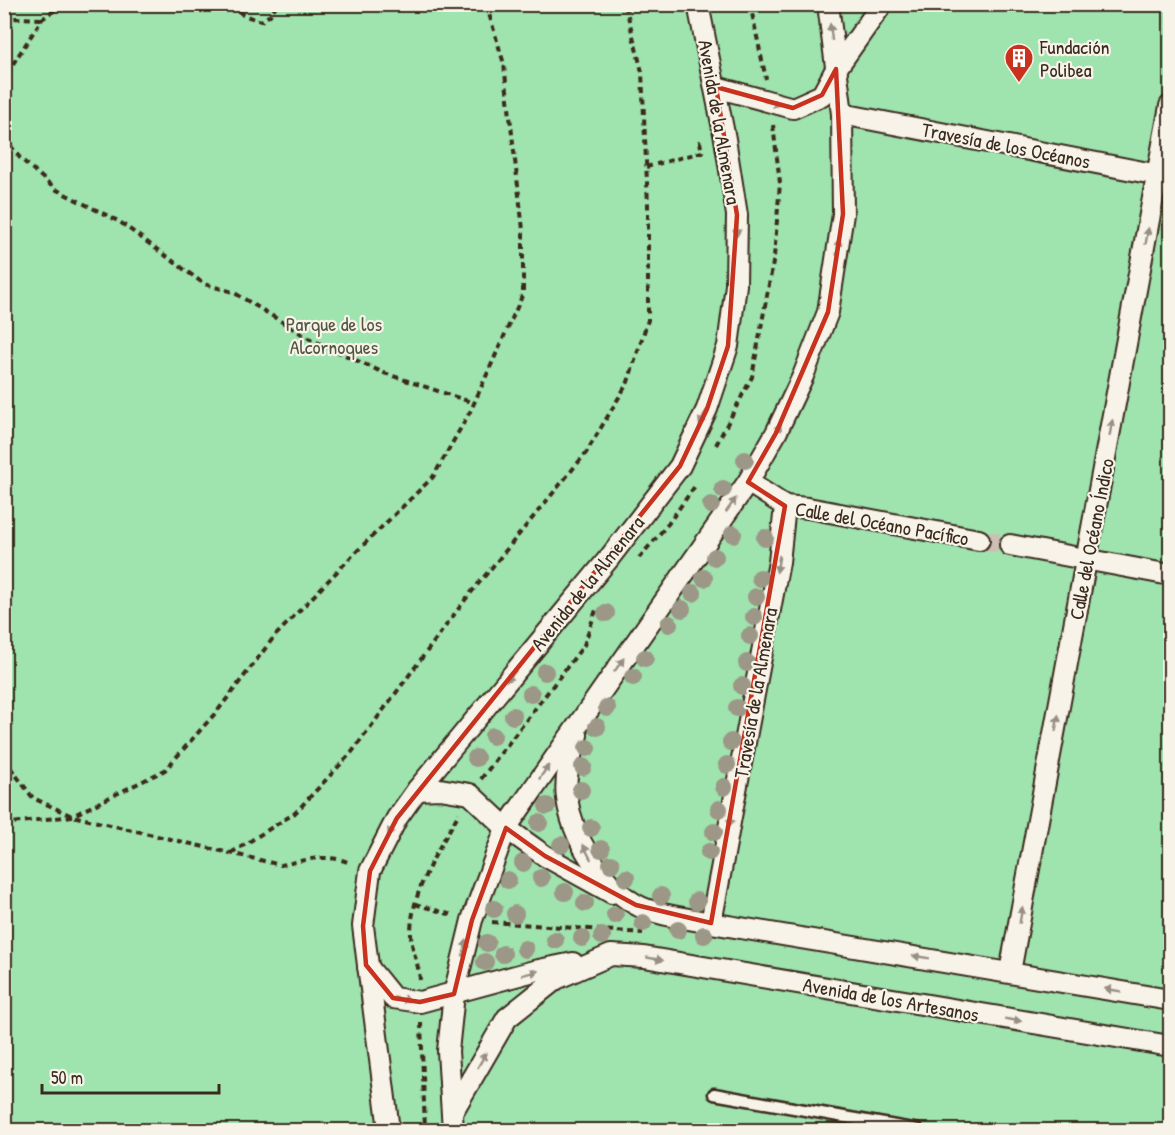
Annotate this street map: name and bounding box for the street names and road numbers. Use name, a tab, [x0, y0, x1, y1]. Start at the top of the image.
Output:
street label: Avenida de la Almenara	[692, 38, 748, 207]
street label: Travesía de los Océanos	[919, 115, 1093, 175]
street label: Calle del Océano Índico	[1062, 456, 1120, 622]
street label: Calle del Océano Pacífico	[793, 494, 971, 552]
street label: Avenida de la Almenara	[524, 510, 650, 656]
street label: Travesía de la Almenara	[727, 605, 783, 780]
street label: Avenida de los Artesanos	[801, 970, 981, 1028]

